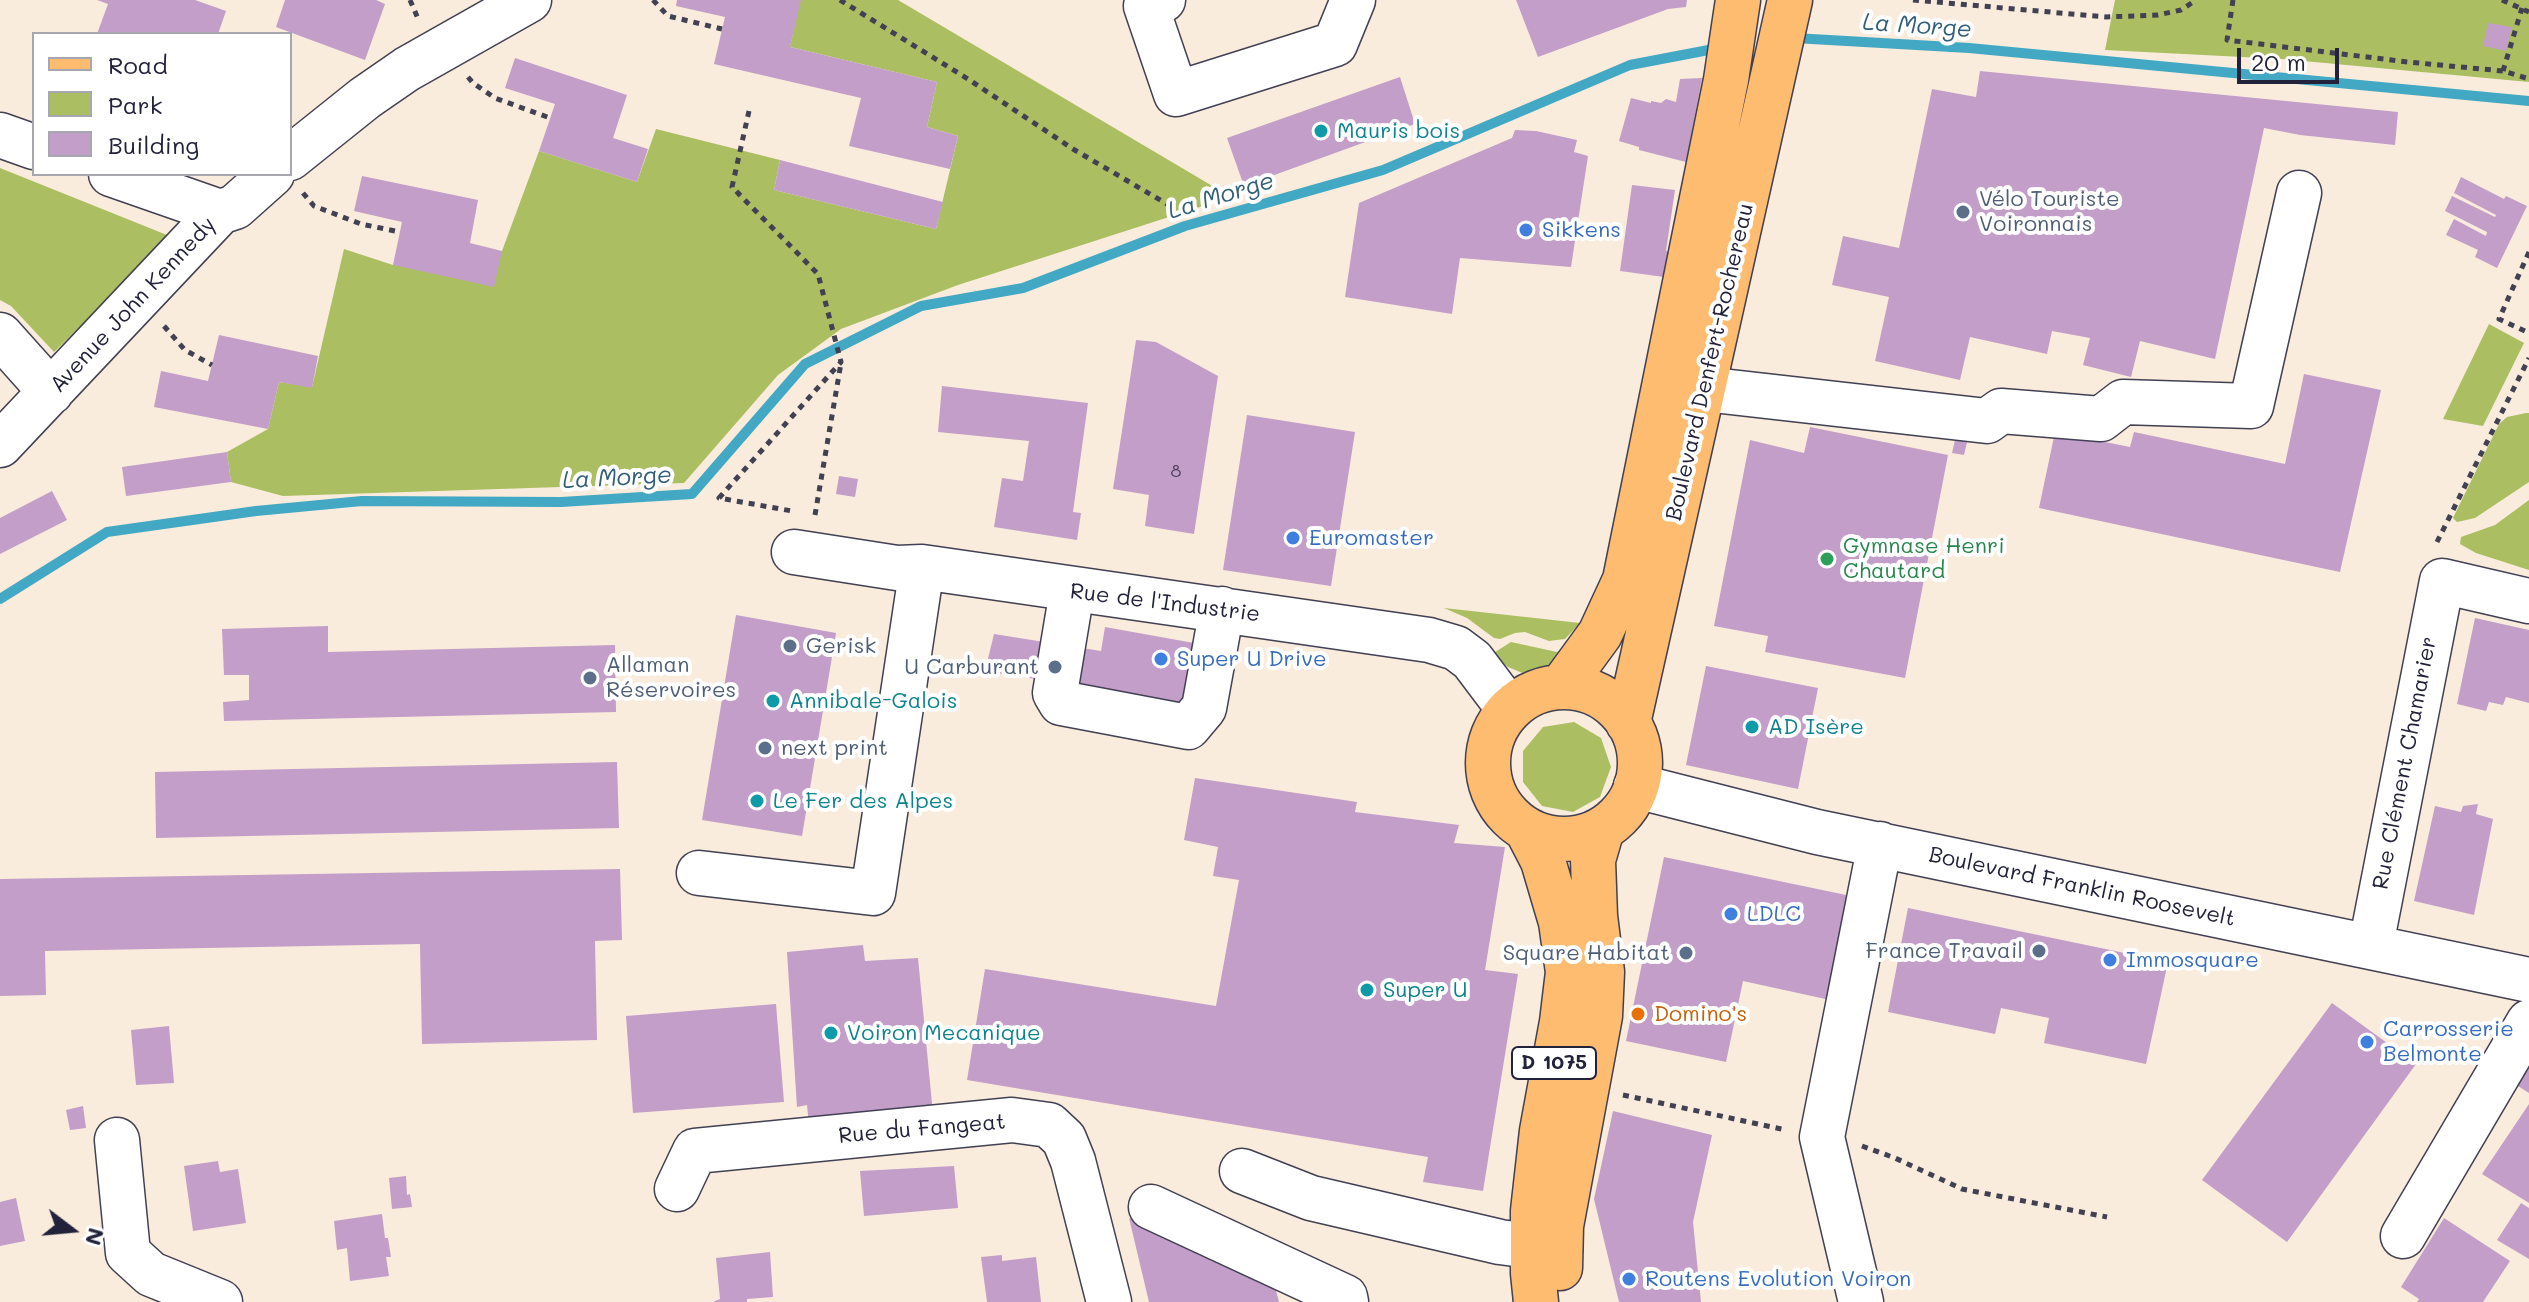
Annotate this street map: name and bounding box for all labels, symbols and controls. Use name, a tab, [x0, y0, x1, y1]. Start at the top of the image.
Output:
water label: La Morge	[1861, 8, 1973, 44]
legend	[32, 32, 292, 176]
scale bar	[2241, 32, 2343, 82]
text: 20 m	[2251, 46, 2306, 77]
text: Road	[108, 49, 168, 80]
text: Park	[108, 89, 162, 120]
place label: Mauris bois	[1337, 118, 1460, 144]
marker: Mauris bois	[1312, 122, 1330, 140]
text: Building	[108, 129, 199, 160]
water label: La Morge	[1164, 166, 1278, 226]
place label: Vélo Touriste Voironnais	[1979, 186, 2120, 238]
street label: Boulevard Denfert-Rochereau	[1661, 201, 1759, 523]
marker: Vélo Touriste Voironnais	[1954, 203, 1972, 221]
street label: Avenue John Kennedy	[45, 212, 221, 398]
place label: Sikkens	[1542, 217, 1621, 243]
marker: Sikkens	[1517, 221, 1535, 239]
house number: 8	[1171, 460, 1181, 482]
water label: La Morge	[562, 461, 672, 495]
place label: Euromaster	[1309, 525, 1434, 551]
marker: Euromaster	[1284, 529, 1302, 547]
place label: Gymnase Henri Chautard	[1843, 533, 2005, 584]
marker: Gymnase Henri Chautard	[1818, 550, 1836, 568]
street label: Rue de l'Industrie	[1068, 578, 1262, 628]
place label: Gerisk	[806, 633, 876, 659]
street label: Rue Clément Chamarier	[2368, 634, 2442, 892]
marker: Gerisk	[781, 637, 799, 655]
place label: Super U Drive	[1177, 646, 1327, 672]
marker: Super U Drive	[1152, 650, 1170, 668]
place label: Allaman Réservoires	[606, 652, 736, 704]
place label: U Carburant	[904, 654, 1039, 680]
marker: U Carburant	[1046, 658, 1064, 676]
marker: Allaman Réservoires	[581, 669, 599, 687]
place label: Annibale-Galois	[789, 688, 957, 714]
marker: Annibale-Galois	[764, 692, 782, 710]
place label: AD Isère	[1768, 714, 1864, 740]
marker: AD Isère	[1743, 718, 1761, 736]
place label: next print	[781, 735, 888, 761]
marker: next print	[756, 739, 774, 757]
place label: Le Fer des Alpes	[773, 788, 953, 814]
marker: Le Fer des Alpes	[748, 792, 766, 810]
street label: Boulevard Franklin Roosevelt	[1926, 842, 2238, 932]
place label: LDLC	[1747, 901, 1801, 927]
marker: LDLC	[1722, 905, 1740, 923]
place label: France Travail	[1866, 938, 2023, 964]
place label: Square Habitat	[1503, 940, 1670, 966]
marker: France Travail	[2030, 942, 2048, 960]
marker: Square Habitat	[1677, 944, 1695, 962]
place label: Immosquare	[2126, 947, 2259, 973]
marker: Immosquare	[2101, 951, 2119, 969]
place label: Super U	[1383, 977, 1467, 1003]
marker: Super U	[1358, 981, 1376, 999]
place label: Domino's	[1654, 1001, 1747, 1027]
marker: Domino's	[1629, 1005, 1647, 1023]
place label: Carrosserie Belmonte	[2383, 1016, 2514, 1068]
place label: Voiron Mecanique	[847, 1020, 1041, 1046]
marker: Voiron Mecanique	[822, 1024, 840, 1042]
marker: Carrosserie Belmonte	[2358, 1033, 2376, 1051]
road number: D 1075	[1512, 1047, 1596, 1079]
street label: Rue du Fangeat	[837, 1109, 1007, 1149]
north arrow	[32, 1190, 112, 1270]
text: N	[79, 1225, 112, 1249]
place label: Routens Evolution Voiron	[1645, 1266, 1911, 1292]
marker: Routens Evolution Voiron	[1620, 1270, 1638, 1288]

